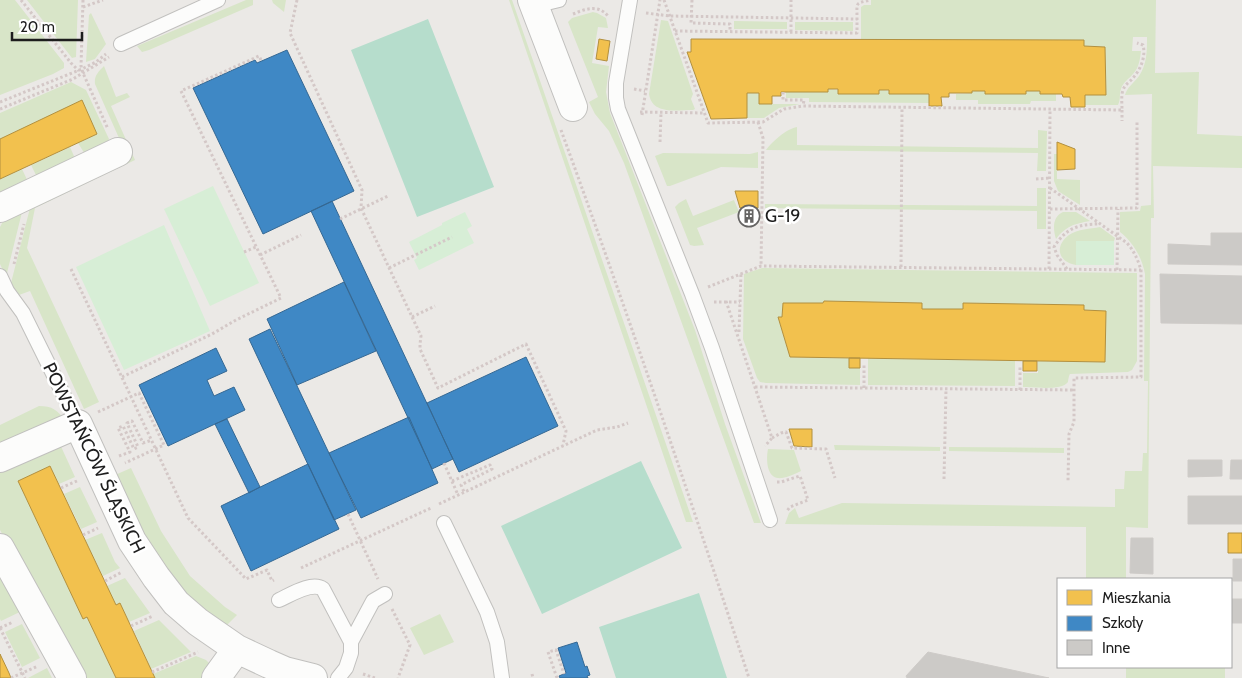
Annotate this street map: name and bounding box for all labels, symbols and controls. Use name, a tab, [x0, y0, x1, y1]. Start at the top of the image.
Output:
scale bar	[12, 10, 82, 42]
text: 20 m	[20, 18, 55, 36]
building icon: G-19	[737, 204, 761, 228]
place label: G-19	[765, 205, 801, 227]
street label: POWSTAŃCÓW ŚLĄSKICH	[38, 359, 150, 557]
legend	[1057, 578, 1232, 668]
text: Mieszkania	[1102, 589, 1172, 607]
text: Szkoły	[1102, 614, 1144, 632]
text: Inne	[1102, 639, 1130, 657]

